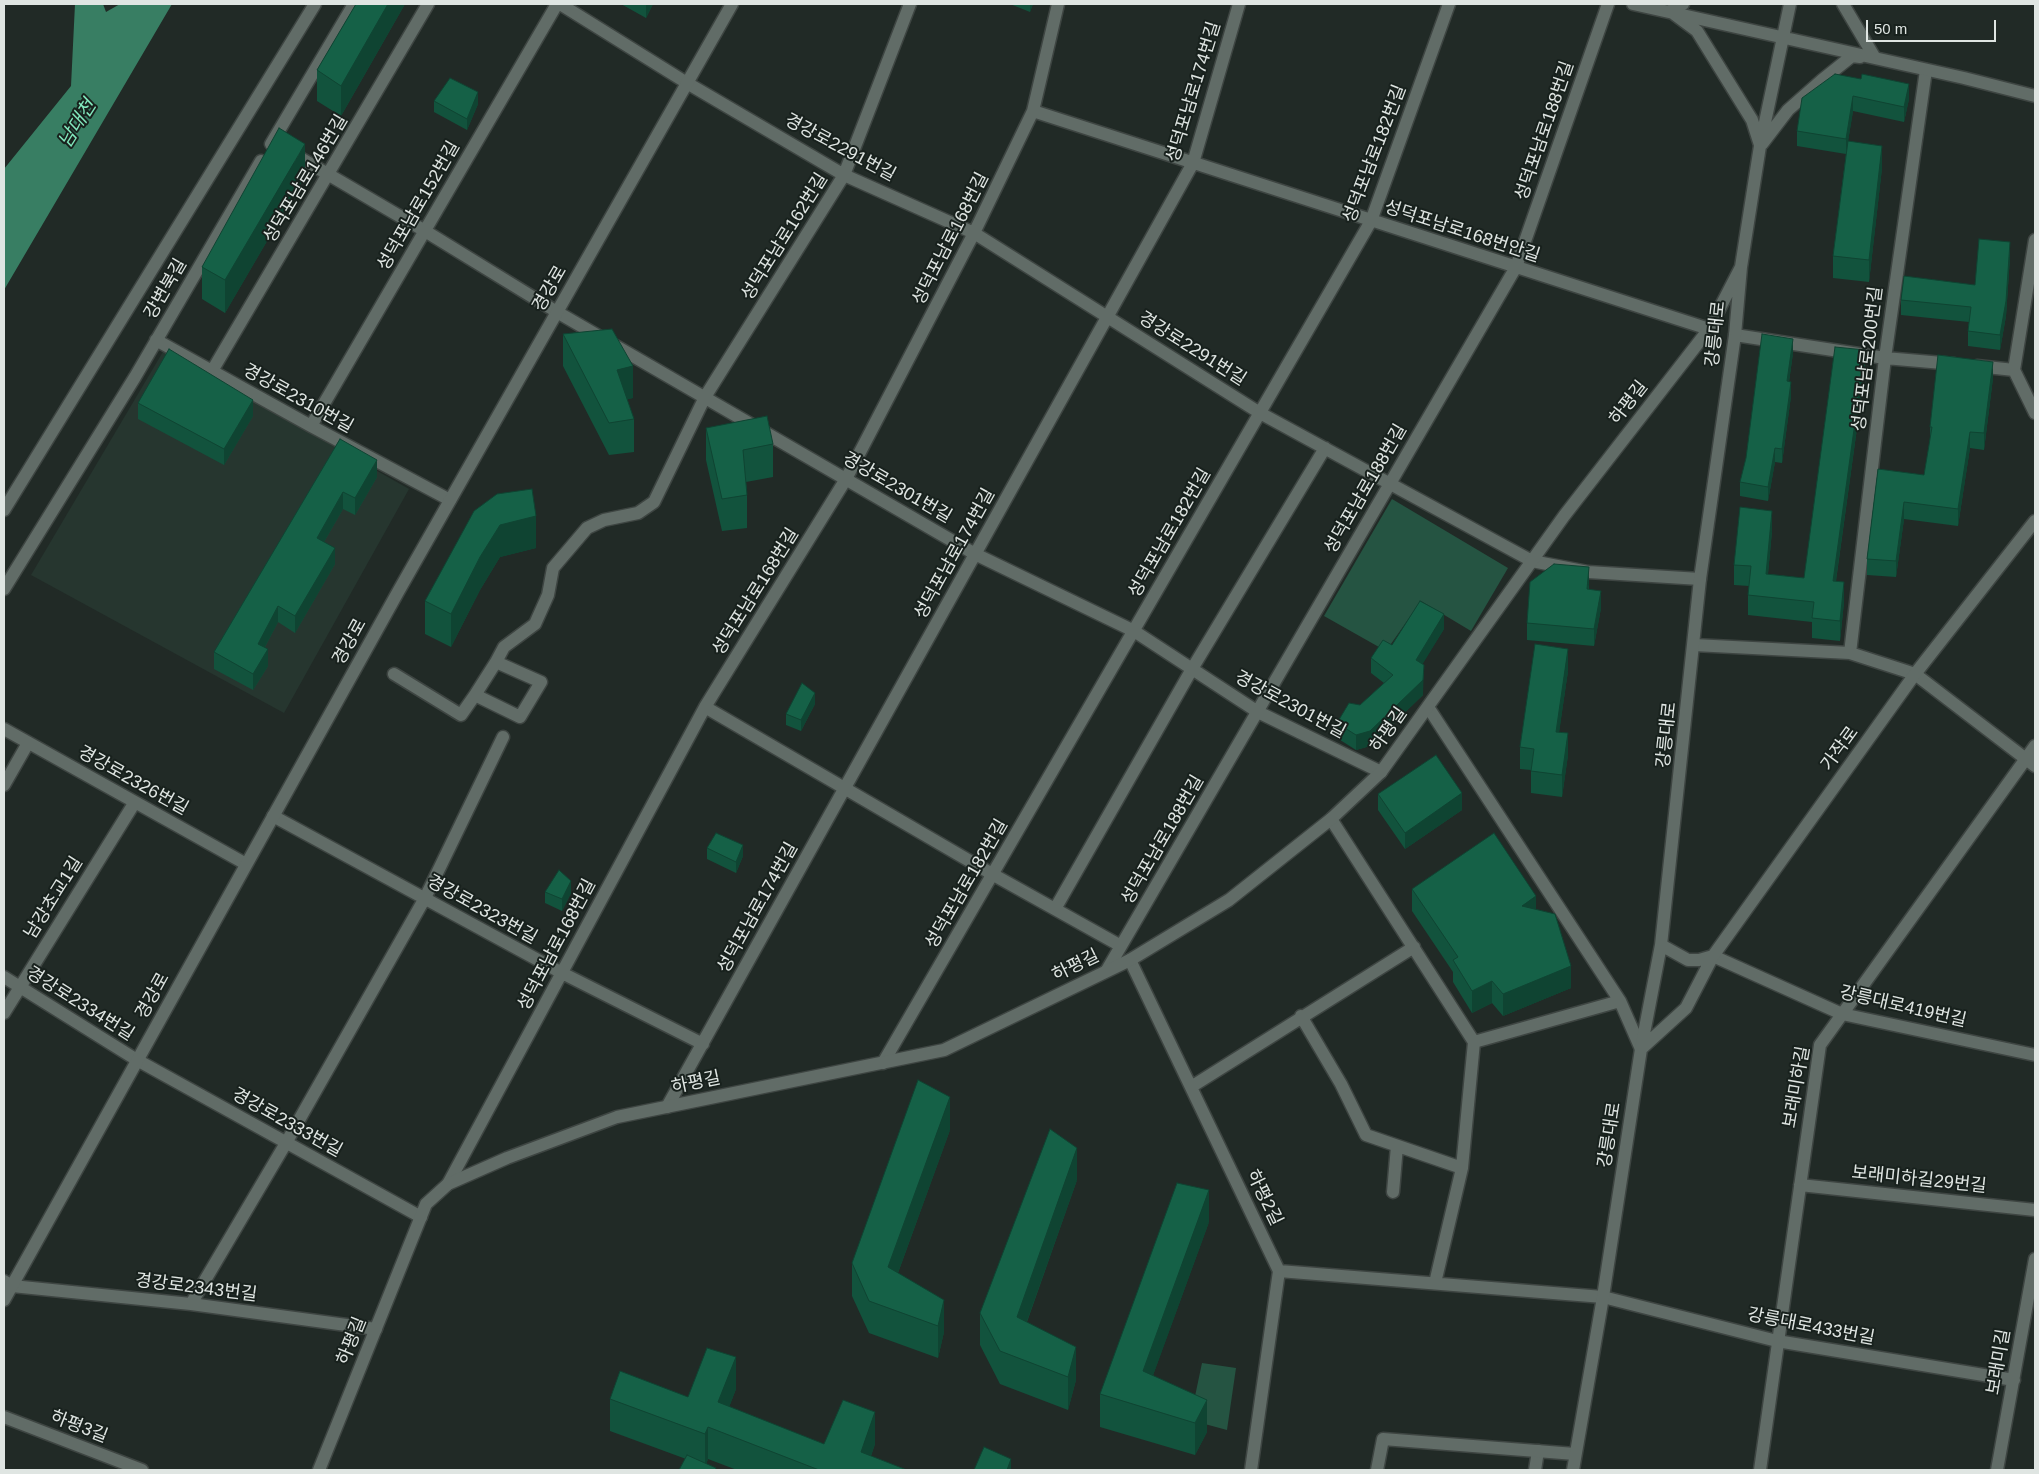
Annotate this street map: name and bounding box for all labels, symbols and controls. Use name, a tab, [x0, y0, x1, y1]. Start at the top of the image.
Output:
scale bar	[1869, 10, 1999, 42]
street label: 성덕포남로174번길	[1162, 19, 1226, 165]
text: 50 m	[1874, 20, 1907, 37]
street label: 성덕포남로188번길	[1511, 58, 1579, 204]
street label: 성덕포남로182번길	[1339, 82, 1411, 226]
water label: 남대천	[54, 96, 102, 152]
street label: 경강로2291번길	[781, 110, 899, 186]
street label: 성덕포남로146번길	[259, 111, 353, 247]
street label: 성덕포남로152번길	[373, 137, 465, 275]
street label: 성덕포남로162번길	[737, 169, 833, 305]
street label: 성덕포남로168번길	[908, 169, 994, 309]
street label: 성덕포남로168번안길	[1381, 197, 1543, 267]
street label: 강변북길	[140, 255, 192, 323]
street label: 경강로	[528, 262, 572, 316]
street label: 성덕포남로200번길	[1848, 285, 1888, 433]
street label: 강릉대로	[1702, 300, 1730, 368]
street label: 경강로2291번길	[1134, 307, 1250, 391]
street label: 경강로2310번길	[239, 360, 357, 438]
street label: 하평길	[1605, 377, 1653, 429]
street label: 성덕포남로188번길	[1320, 420, 1412, 558]
street label: 경강로2301번길	[838, 448, 956, 528]
street label: 성덕포남로182번길	[1124, 464, 1216, 602]
street label: 성덕포남로174번길	[910, 485, 1000, 623]
street label: 성덕포남로168번길	[708, 524, 804, 660]
street label: 경강로	[329, 615, 371, 669]
street label: 경강로2301번길	[1231, 667, 1349, 743]
street label: 강릉대로	[1653, 701, 1681, 769]
street label: 하평길	[1366, 703, 1412, 757]
street label: 가작로	[1817, 723, 1863, 775]
street label: 경강로2326번길	[74, 742, 192, 820]
street label: 성덕포남로188번길	[1117, 771, 1209, 909]
street label: 성덕포남로182번길	[921, 815, 1013, 953]
street label: 성덕포남로174번길	[713, 839, 803, 977]
street label: 남강초교1길	[20, 853, 88, 943]
street label: 경강로2323번길	[423, 871, 541, 949]
street label: 성덕포남로168번길	[513, 875, 601, 1015]
street label: 하평길	[1049, 945, 1103, 987]
street label: 경강로2334번길	[22, 962, 138, 1046]
street label: 경강로	[132, 969, 174, 1023]
street label: 강릉대로419번길	[1838, 982, 1968, 1032]
street label: 보래미하길	[1779, 1044, 1815, 1130]
street label: 하평길	[669, 1067, 723, 1099]
street label: 경강로2333번길	[228, 1084, 346, 1162]
street label: 강릉대로	[1594, 1101, 1626, 1169]
street label: 보래미하길29번길	[1850, 1162, 1988, 1198]
street label: 하평2길	[1241, 1166, 1287, 1230]
street label: 경강로2343번길	[134, 1270, 258, 1306]
street label: 강릉대로433번길	[1745, 1304, 1877, 1350]
street label: 하평길	[333, 1314, 371, 1368]
street label: 보래미길	[1983, 1328, 2015, 1396]
street label: 하평3길	[47, 1406, 111, 1448]

